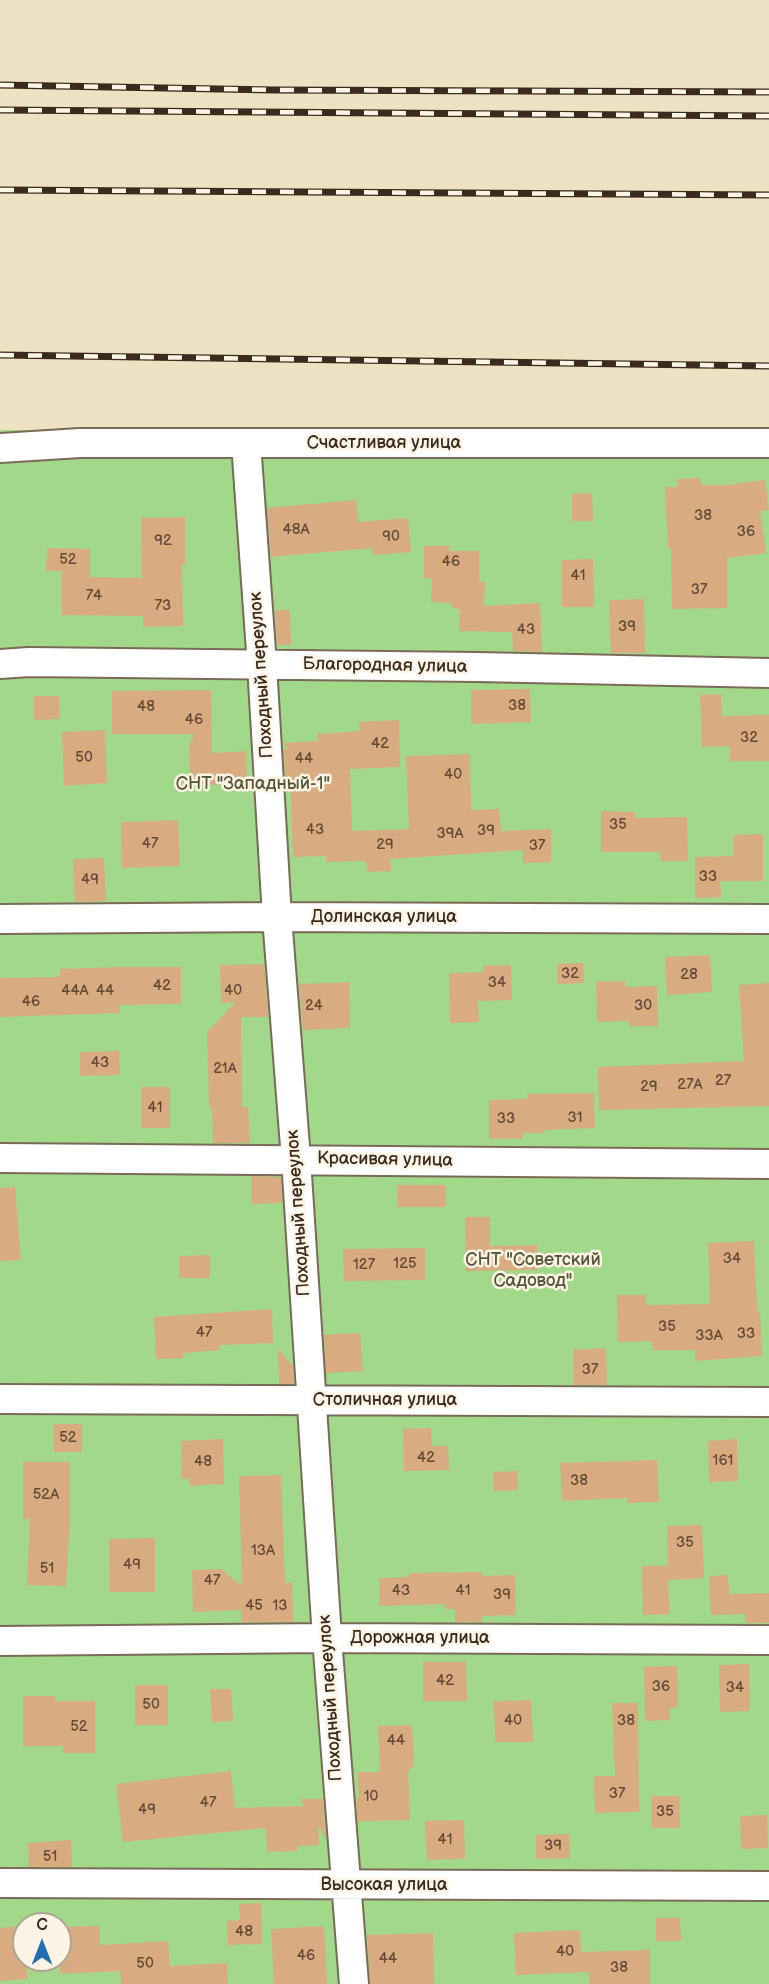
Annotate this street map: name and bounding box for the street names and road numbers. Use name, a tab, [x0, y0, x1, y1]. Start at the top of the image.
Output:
street label: Счастливая улица	[307, 432, 461, 454]
street label: Походный переулок	[245, 591, 279, 759]
street label: Благородная улица	[302, 654, 468, 678]
street label: Долинская улица	[311, 906, 457, 928]
street label: Походный переулок	[282, 1129, 316, 1297]
street label: Красивая улица	[317, 1148, 453, 1172]
street label: Столичная улица	[313, 1389, 457, 1411]
street label: Походный переулок	[314, 1614, 348, 1782]
street label: Дорожная улица	[350, 1627, 490, 1649]
street label: Высокая улица	[320, 1874, 448, 1896]

